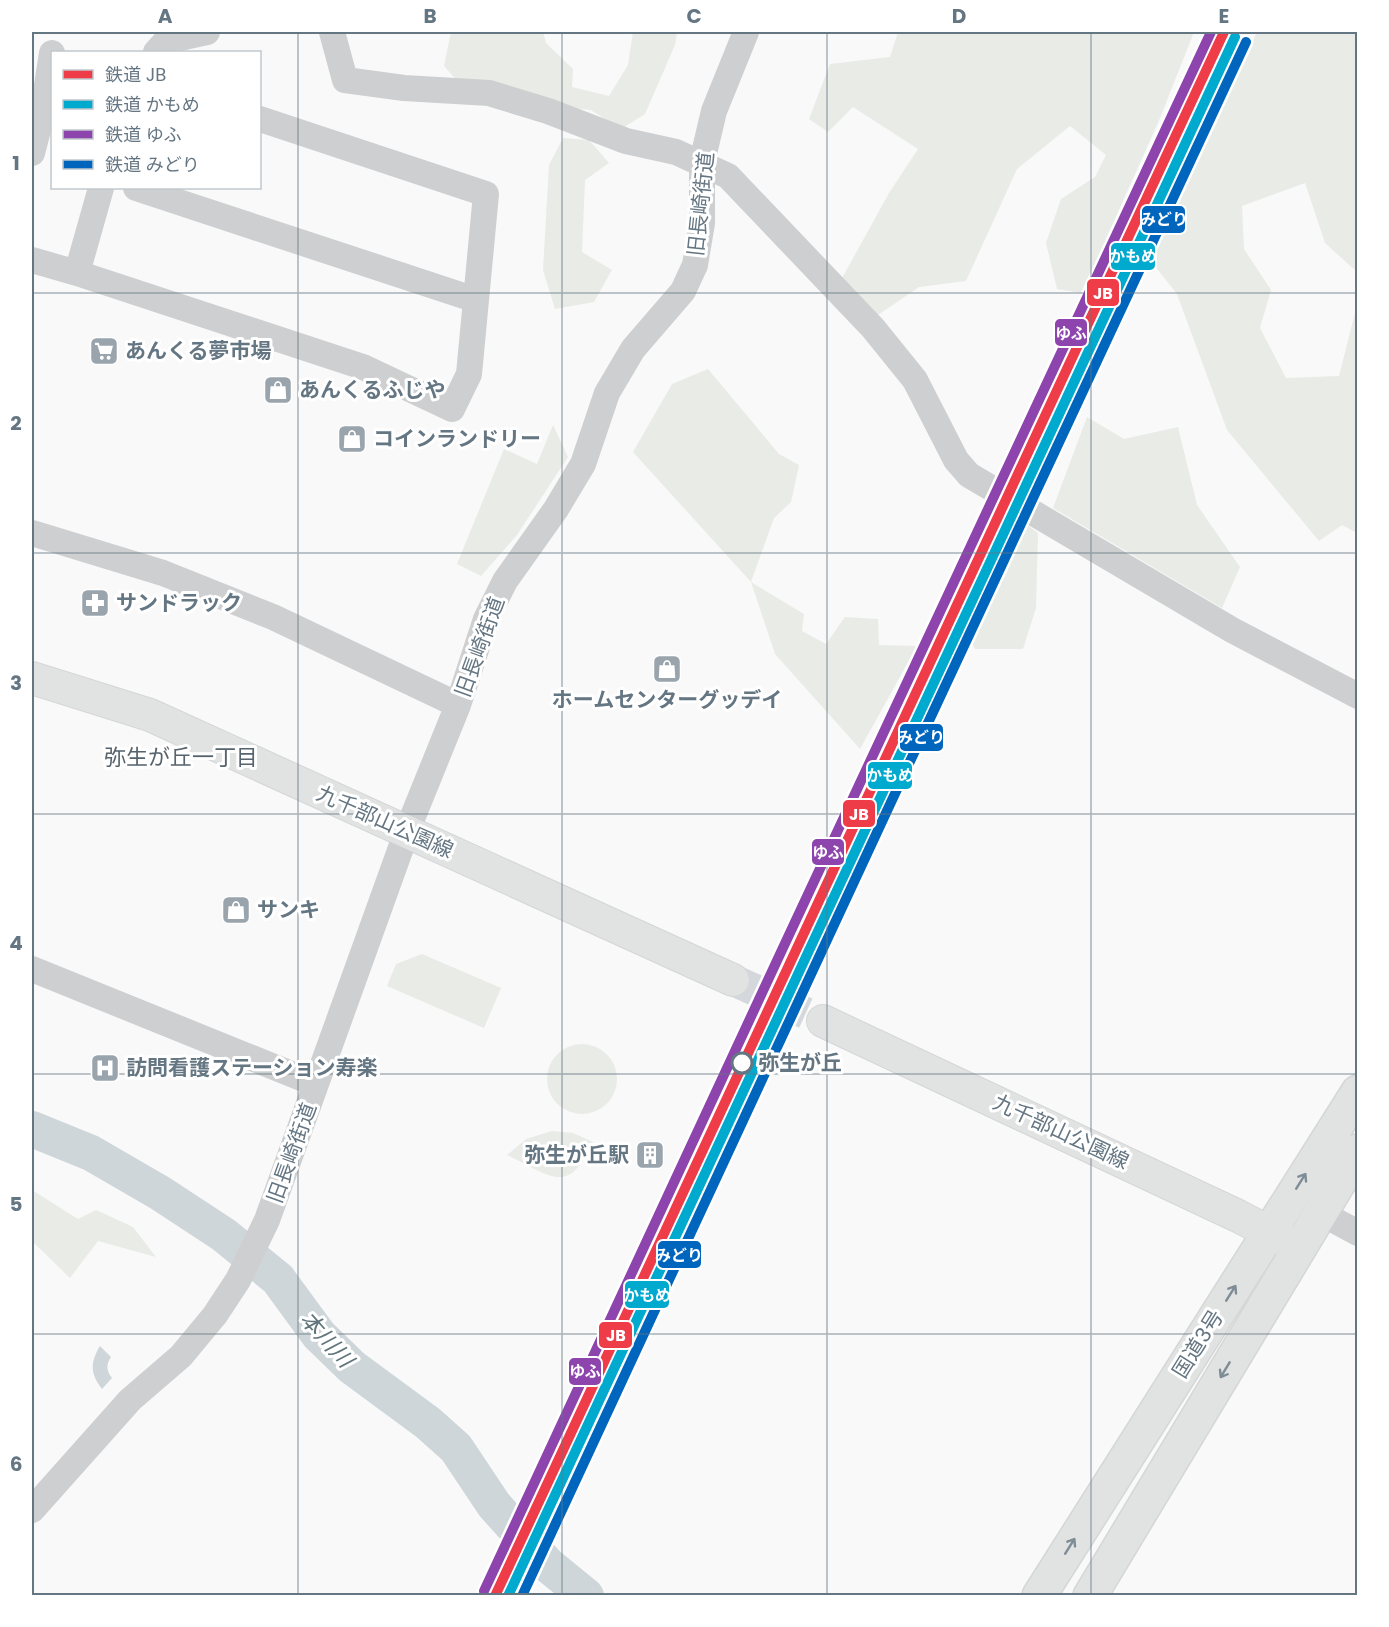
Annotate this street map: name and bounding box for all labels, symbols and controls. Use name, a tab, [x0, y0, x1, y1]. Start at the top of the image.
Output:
text: A	[158, 2, 173, 30]
text: B	[423, 2, 437, 30]
text: C	[686, 2, 702, 30]
text: D	[952, 2, 966, 30]
text: E	[1219, 2, 1229, 30]
legend	[51, 51, 261, 189]
text: 鉄道 JB	[105, 62, 166, 87]
text: 鉄道 かもめ	[105, 92, 200, 117]
text: 鉄道 ゆふ	[105, 122, 181, 147]
text: 1	[12, 149, 20, 177]
street label: 旧長崎街道	[681, 150, 720, 258]
text: 鉄道 みどり	[105, 152, 200, 177]
line badge: みどり	[1141, 205, 1186, 234]
text: みどり	[1140, 208, 1188, 231]
line badge: かもめ	[1110, 242, 1156, 271]
text: かもめ	[1109, 245, 1157, 268]
line badge: JB	[1086, 278, 1120, 307]
text: JB	[1093, 282, 1113, 305]
line badge: ゆふ	[1054, 318, 1088, 347]
text: ゆふ	[1055, 322, 1087, 345]
supermarket icon: あんくる夢市場	[88, 335, 120, 367]
place label: あんくる夢市場	[125, 336, 272, 365]
shop icon: あんくるふじや	[262, 374, 294, 406]
place label: あんくるふじや	[299, 375, 446, 404]
text: 2	[10, 409, 22, 437]
shop icon: コインランドリー	[336, 423, 368, 455]
place label: コインランドリー	[373, 424, 541, 453]
pharmacy icon: サンドラック	[79, 587, 111, 619]
place label: サンドラック	[116, 588, 242, 617]
street label: 旧長崎街道	[448, 593, 511, 701]
shop icon: ホームセンターグッデイ	[651, 653, 683, 685]
text: 3	[10, 669, 22, 697]
place label: ホームセンターグッデイ	[552, 685, 782, 714]
line badge: みどり	[899, 723, 944, 752]
text: みどり	[897, 726, 945, 749]
district label: 弥生が丘一丁目	[104, 742, 258, 773]
line badge: かもめ	[867, 761, 913, 790]
text: かもめ	[866, 764, 914, 787]
street label: 九千部山公園線	[312, 778, 458, 865]
line badge: JB	[842, 799, 876, 828]
text: JB	[849, 803, 869, 826]
line badge: ゆふ	[811, 838, 845, 866]
text: ゆふ	[812, 841, 844, 864]
shop icon: サンキ	[220, 894, 252, 926]
place label: サンキ	[257, 895, 320, 924]
text: 4	[9, 929, 23, 957]
place label: 弥生が丘	[758, 1048, 842, 1077]
hospital icon: 訪問看護ステーション寿楽	[89, 1052, 121, 1084]
marker: 弥生が丘	[731, 1052, 753, 1074]
place label: 訪問看護ステーション寿楽	[126, 1053, 378, 1082]
street label: 九千部山公園線	[988, 1087, 1134, 1176]
street label: 旧長崎街道	[260, 1099, 323, 1207]
building icon: 弥生が丘駅	[634, 1139, 666, 1171]
place label: 弥生が丘駅	[524, 1140, 629, 1169]
one-way arrow	[1294, 1173, 1307, 1190]
text: 5	[10, 1190, 23, 1218]
line badge: みどり	[657, 1240, 702, 1269]
text: みどり	[655, 1244, 703, 1267]
line badge: かもめ	[624, 1280, 670, 1309]
text: かもめ	[623, 1284, 671, 1307]
one-way arrow	[1225, 1285, 1237, 1302]
water label: 本川川	[293, 1304, 362, 1376]
street label: 国道3号	[1165, 1304, 1230, 1383]
line badge: JB	[598, 1321, 633, 1349]
text: JB	[606, 1324, 626, 1347]
line badge: ゆふ	[568, 1357, 602, 1386]
text: ゆふ	[569, 1360, 601, 1383]
one-way arrow	[1218, 1361, 1230, 1378]
text: 6	[10, 1450, 22, 1478]
one-way arrow	[1064, 1538, 1076, 1555]

